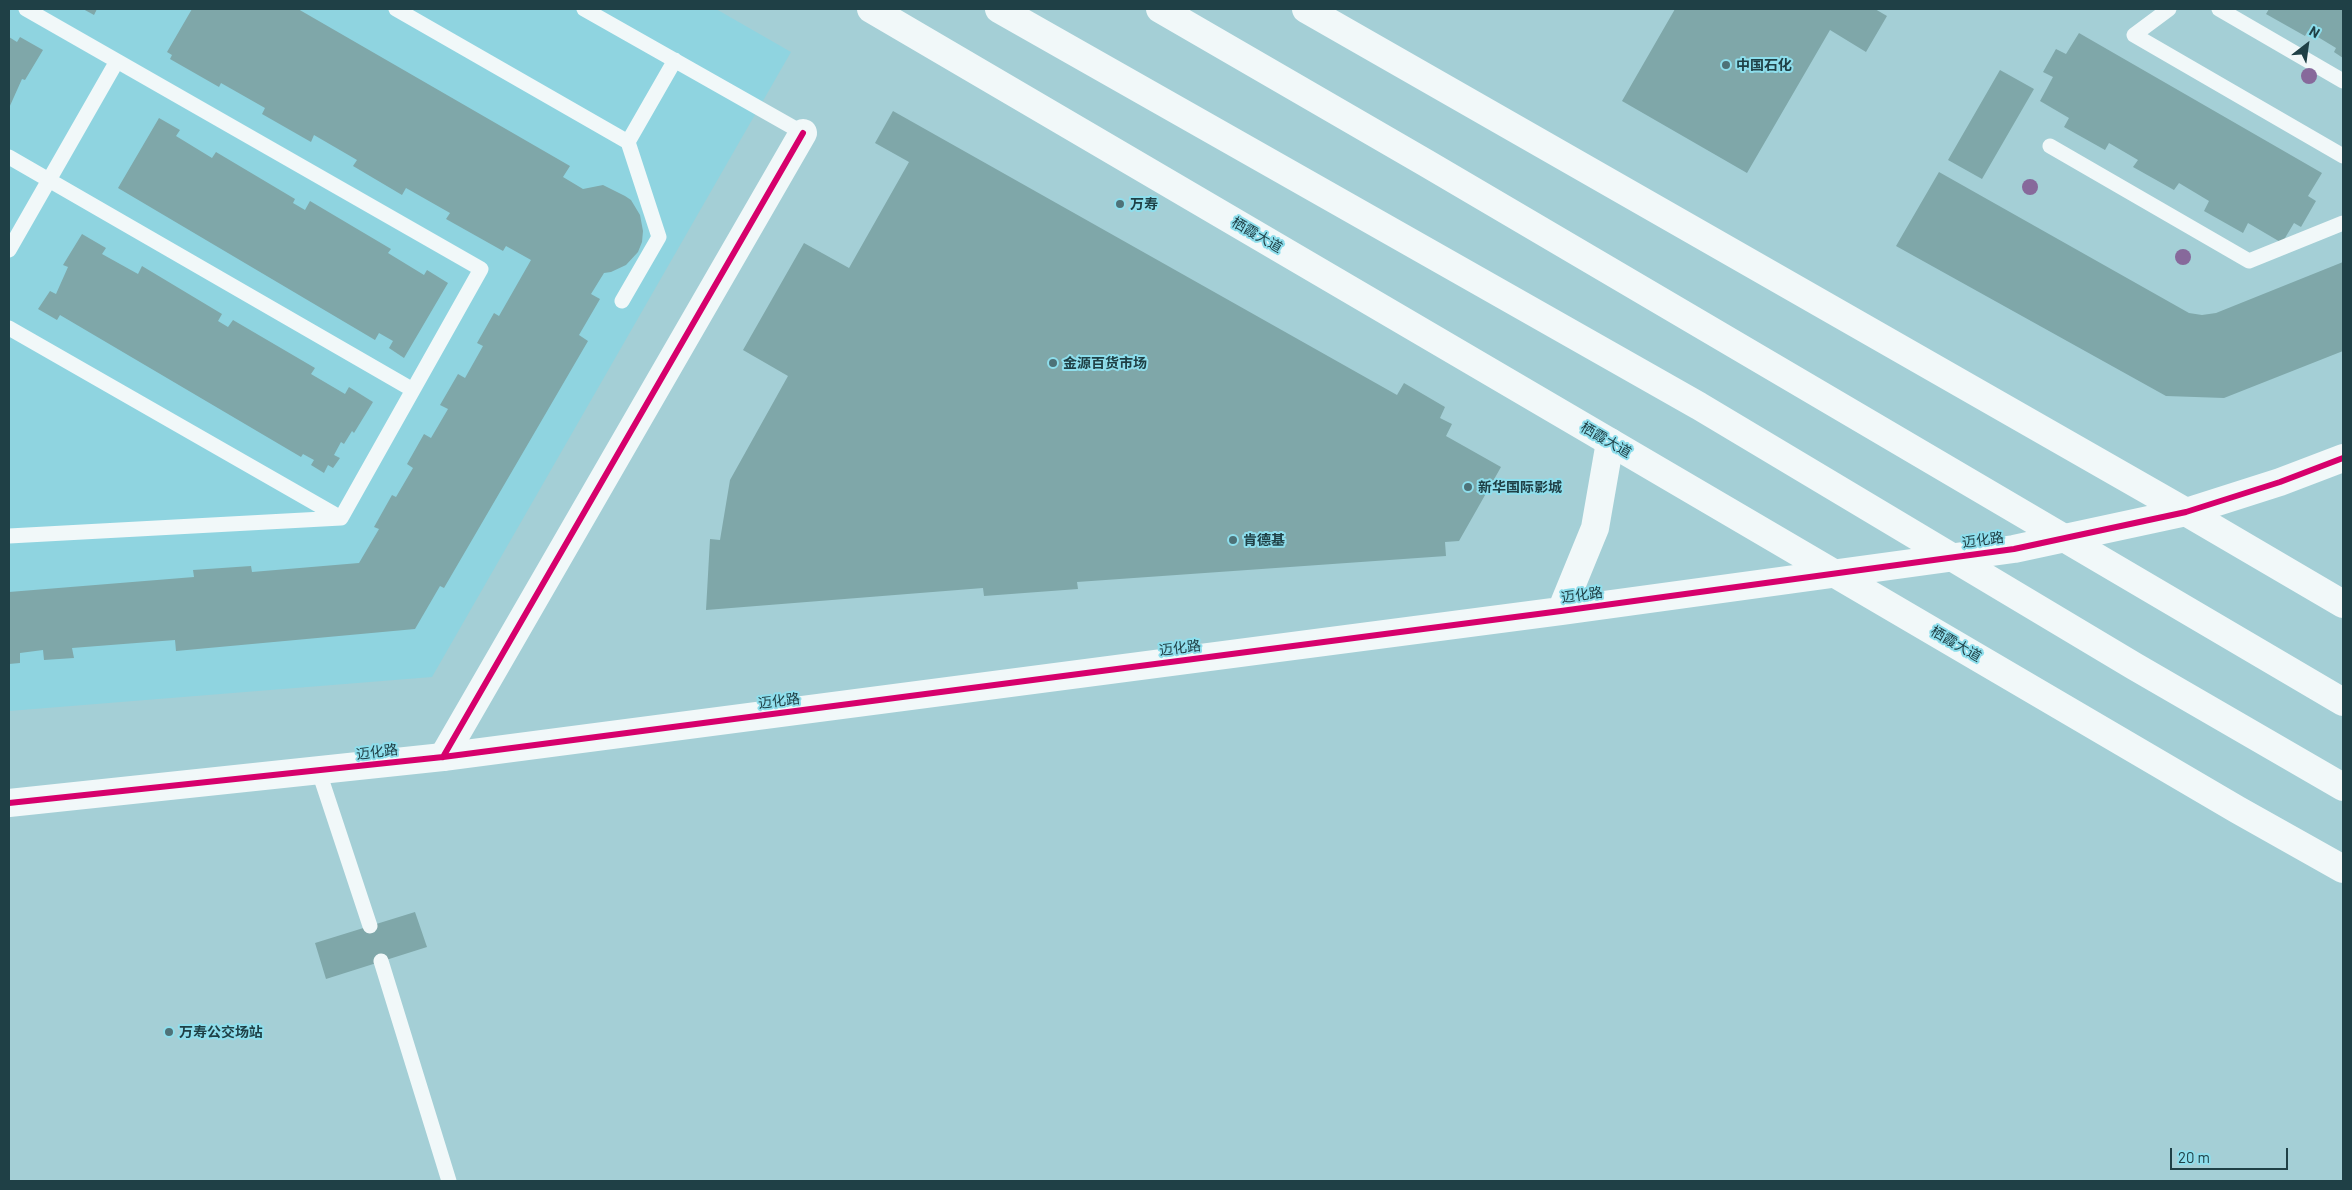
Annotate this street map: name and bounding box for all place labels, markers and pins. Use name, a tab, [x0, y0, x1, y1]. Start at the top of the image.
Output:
place label: 中国石化	[1736, 57, 1792, 73]
marker: 中国石化	[1720, 59, 1732, 71]
place label: 万寿	[1130, 196, 1158, 212]
marker: 万寿	[1114, 198, 1126, 210]
place label: 金源百货市场	[1063, 355, 1147, 371]
marker: 金源百货市场	[1047, 357, 1059, 369]
place label: 新华国际影城	[1478, 479, 1562, 495]
marker: 新华国际影城	[1462, 481, 1474, 493]
place label: 肯德基	[1243, 532, 1285, 548]
marker: 肯德基	[1227, 534, 1239, 546]
place label: 万寿公交场站	[179, 1024, 263, 1040]
marker: 万寿公交场站	[163, 1026, 175, 1038]

